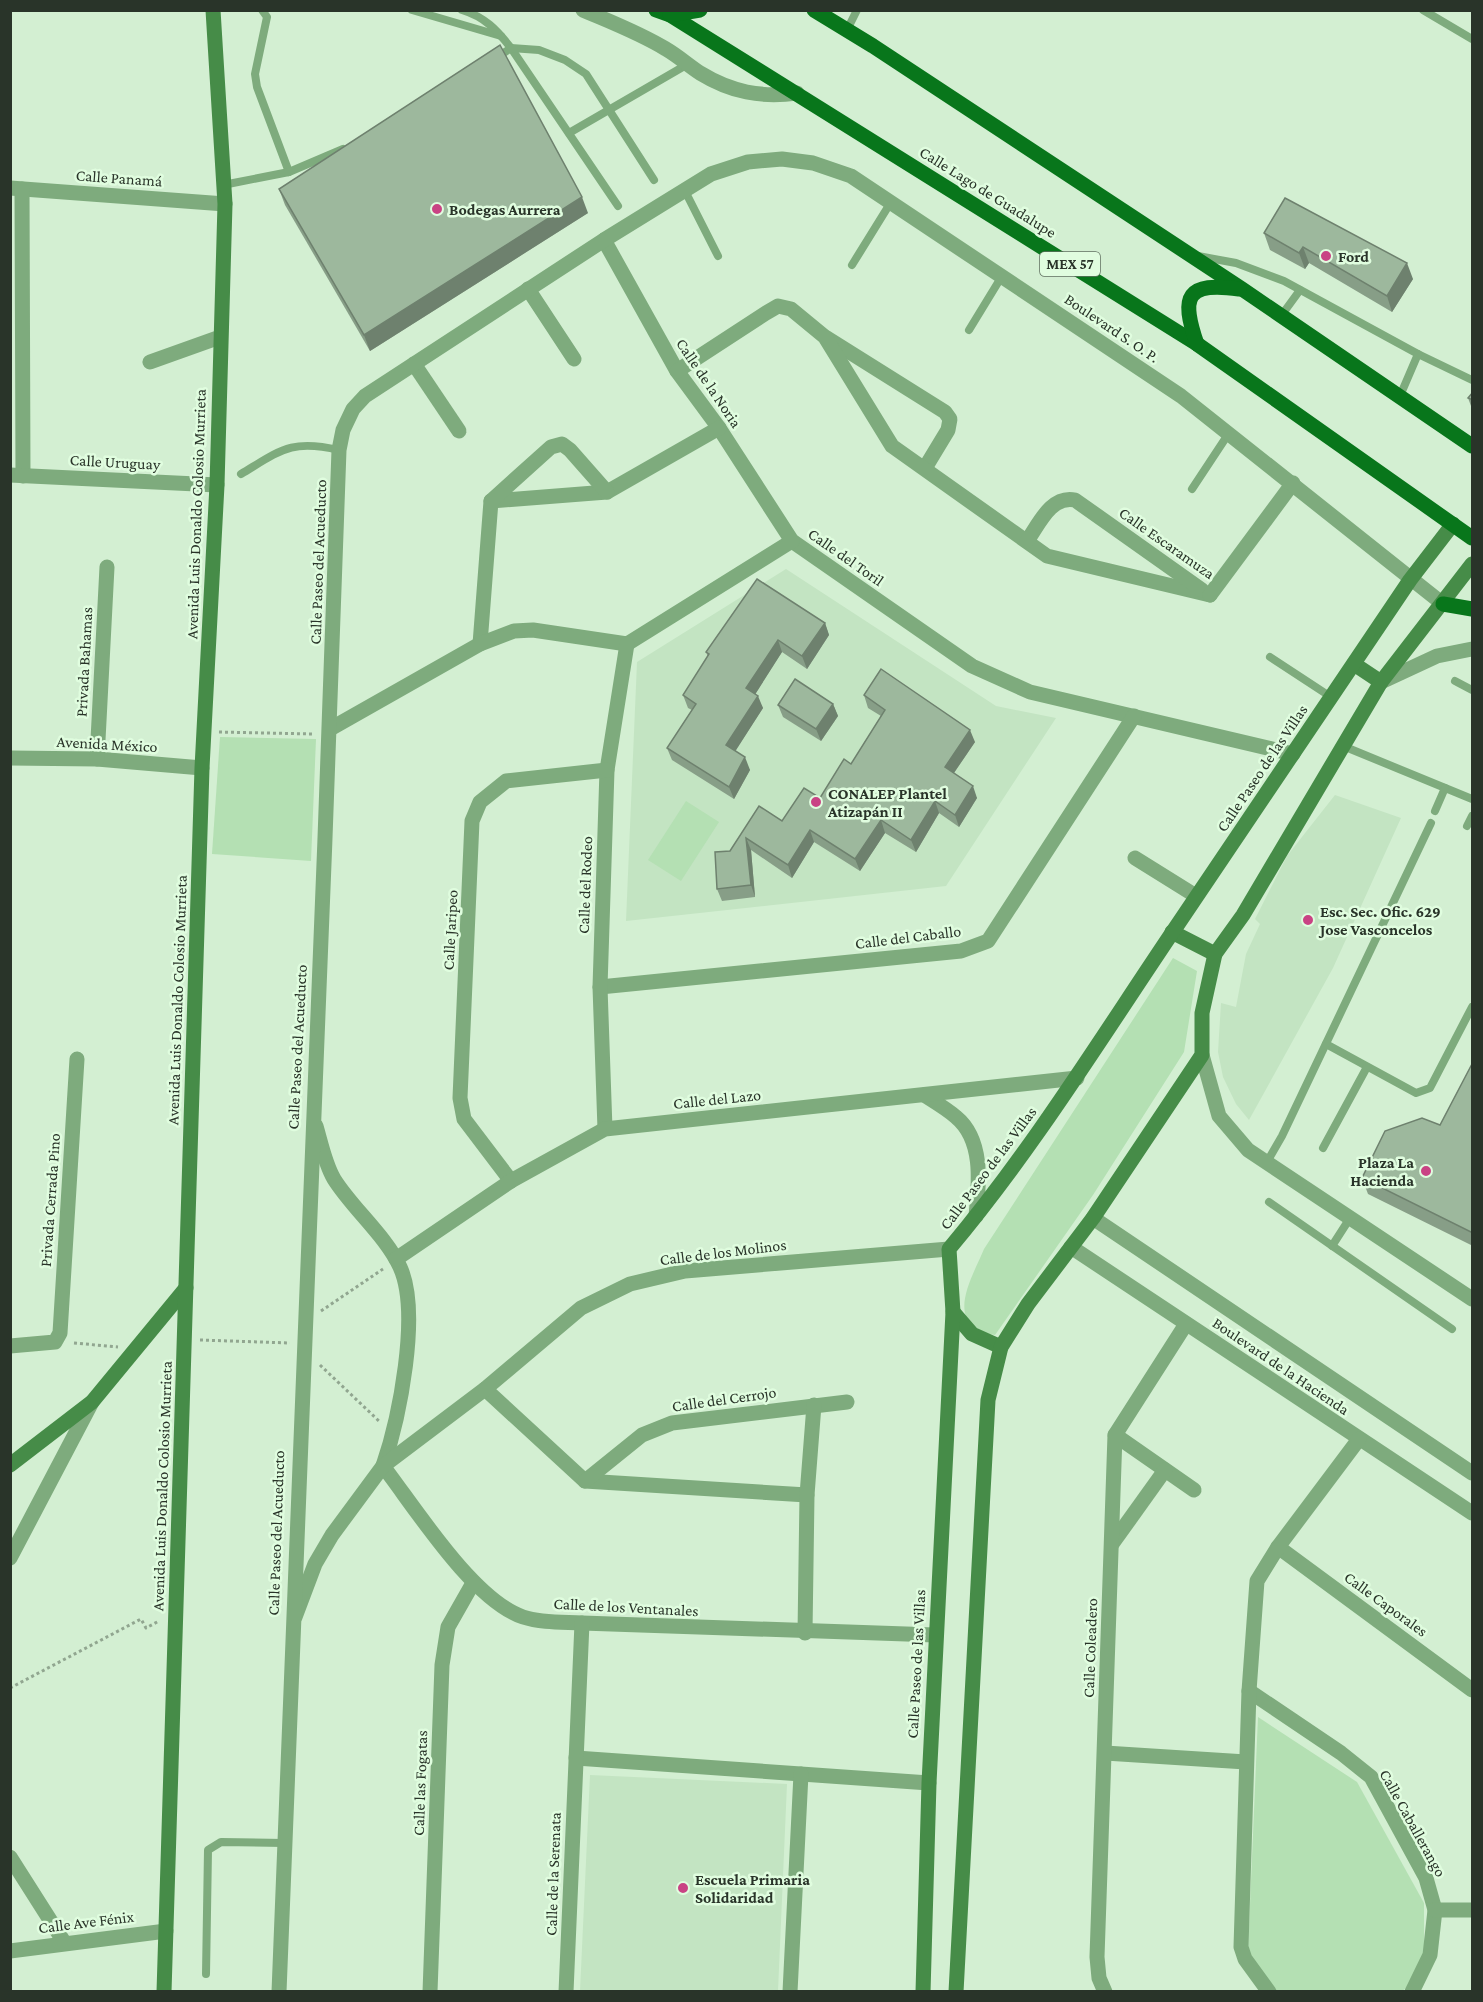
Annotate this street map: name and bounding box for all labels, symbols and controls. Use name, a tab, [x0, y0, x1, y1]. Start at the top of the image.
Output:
street label: Calle Lago de Guadalupe	[916, 143, 1059, 242]
street label: Calle Panamá	[75, 166, 163, 190]
place label: Bodegas Aurrera	[449, 201, 561, 218]
marker: Bodegas Aurrera	[430, 202, 444, 216]
place label: Ford	[1338, 248, 1369, 265]
marker: Ford	[1319, 249, 1333, 263]
road number: MEX 57	[1040, 252, 1100, 276]
street label: Boulevard S. O. P.	[1062, 290, 1162, 366]
street label: Calle de la Noria	[673, 335, 745, 431]
street label: Avenida Luis Donaldo Colosio Murrieta	[183, 388, 209, 639]
street label: Calle Uruguay	[69, 451, 161, 474]
street label: Calle Paseo del Acueducto	[307, 479, 329, 645]
street label: Calle Escaramuza	[1116, 504, 1218, 583]
street label: Calle del Toril	[805, 525, 887, 589]
street label: Privada Bahamas	[73, 607, 95, 717]
street label: Calle Paseo de las Villas	[1213, 701, 1311, 835]
street label: Avenida México	[56, 733, 158, 755]
place label: CONALEP Plantel Atizapán II	[827, 785, 947, 820]
marker: CONALEP Plantel Atizapán II	[809, 795, 823, 809]
street label: Calle del Rodeo	[575, 836, 595, 934]
street label: Avenida Luis Donaldo Colosio Murrieta	[164, 874, 190, 1125]
street label: Calle Jaripeo	[439, 889, 462, 971]
place label: Esc. Sec. Ofic. 629 Jose Vasconcelos	[1318, 903, 1441, 938]
marker: Esc. Sec. Ofic. 629 Jose Vasconcelos	[1301, 913, 1315, 927]
street label: Calle del Caballo	[854, 922, 962, 952]
street label: Calle Paseo del Acueducto	[284, 964, 310, 1130]
street label: Calle del Lazo	[672, 1086, 762, 1112]
street label: Calle Paseo de las Villas	[936, 1103, 1040, 1233]
street label: Privada Cerrada Pino	[37, 1133, 63, 1267]
place label: Plaza La Hacienda	[1350, 1154, 1414, 1189]
marker: Plaza La Hacienda	[1419, 1164, 1433, 1178]
street label: Calle de los Molinos	[659, 1236, 787, 1268]
street label: Boulevard de la Hacienda	[1209, 1314, 1353, 1418]
street label: Avenida Luis Donaldo Colosio Murrieta	[149, 1360, 175, 1611]
street label: Calle del Cerrojo	[671, 1383, 777, 1416]
street label: Calle Paseo del Acueducto	[265, 1450, 287, 1616]
street label: Calle Caporales	[1341, 1568, 1431, 1641]
street label: Calle Paseo de las Villas	[904, 1589, 928, 1739]
street label: Calle de los Ventanales	[553, 1595, 699, 1619]
street label: Calle Coleadero	[1080, 1598, 1100, 1698]
street label: Calle las Fogatas	[410, 1730, 431, 1836]
street label: Calle Caballerango	[1376, 1766, 1450, 1880]
street label: Calle de la Serenata	[542, 1811, 564, 1936]
place label: Escuela Primaria Solidaridad	[695, 1871, 810, 1906]
marker: Escuela Primaria Solidaridad	[676, 1881, 690, 1895]
street label: Calle Ave Fénix	[37, 1908, 135, 1936]

